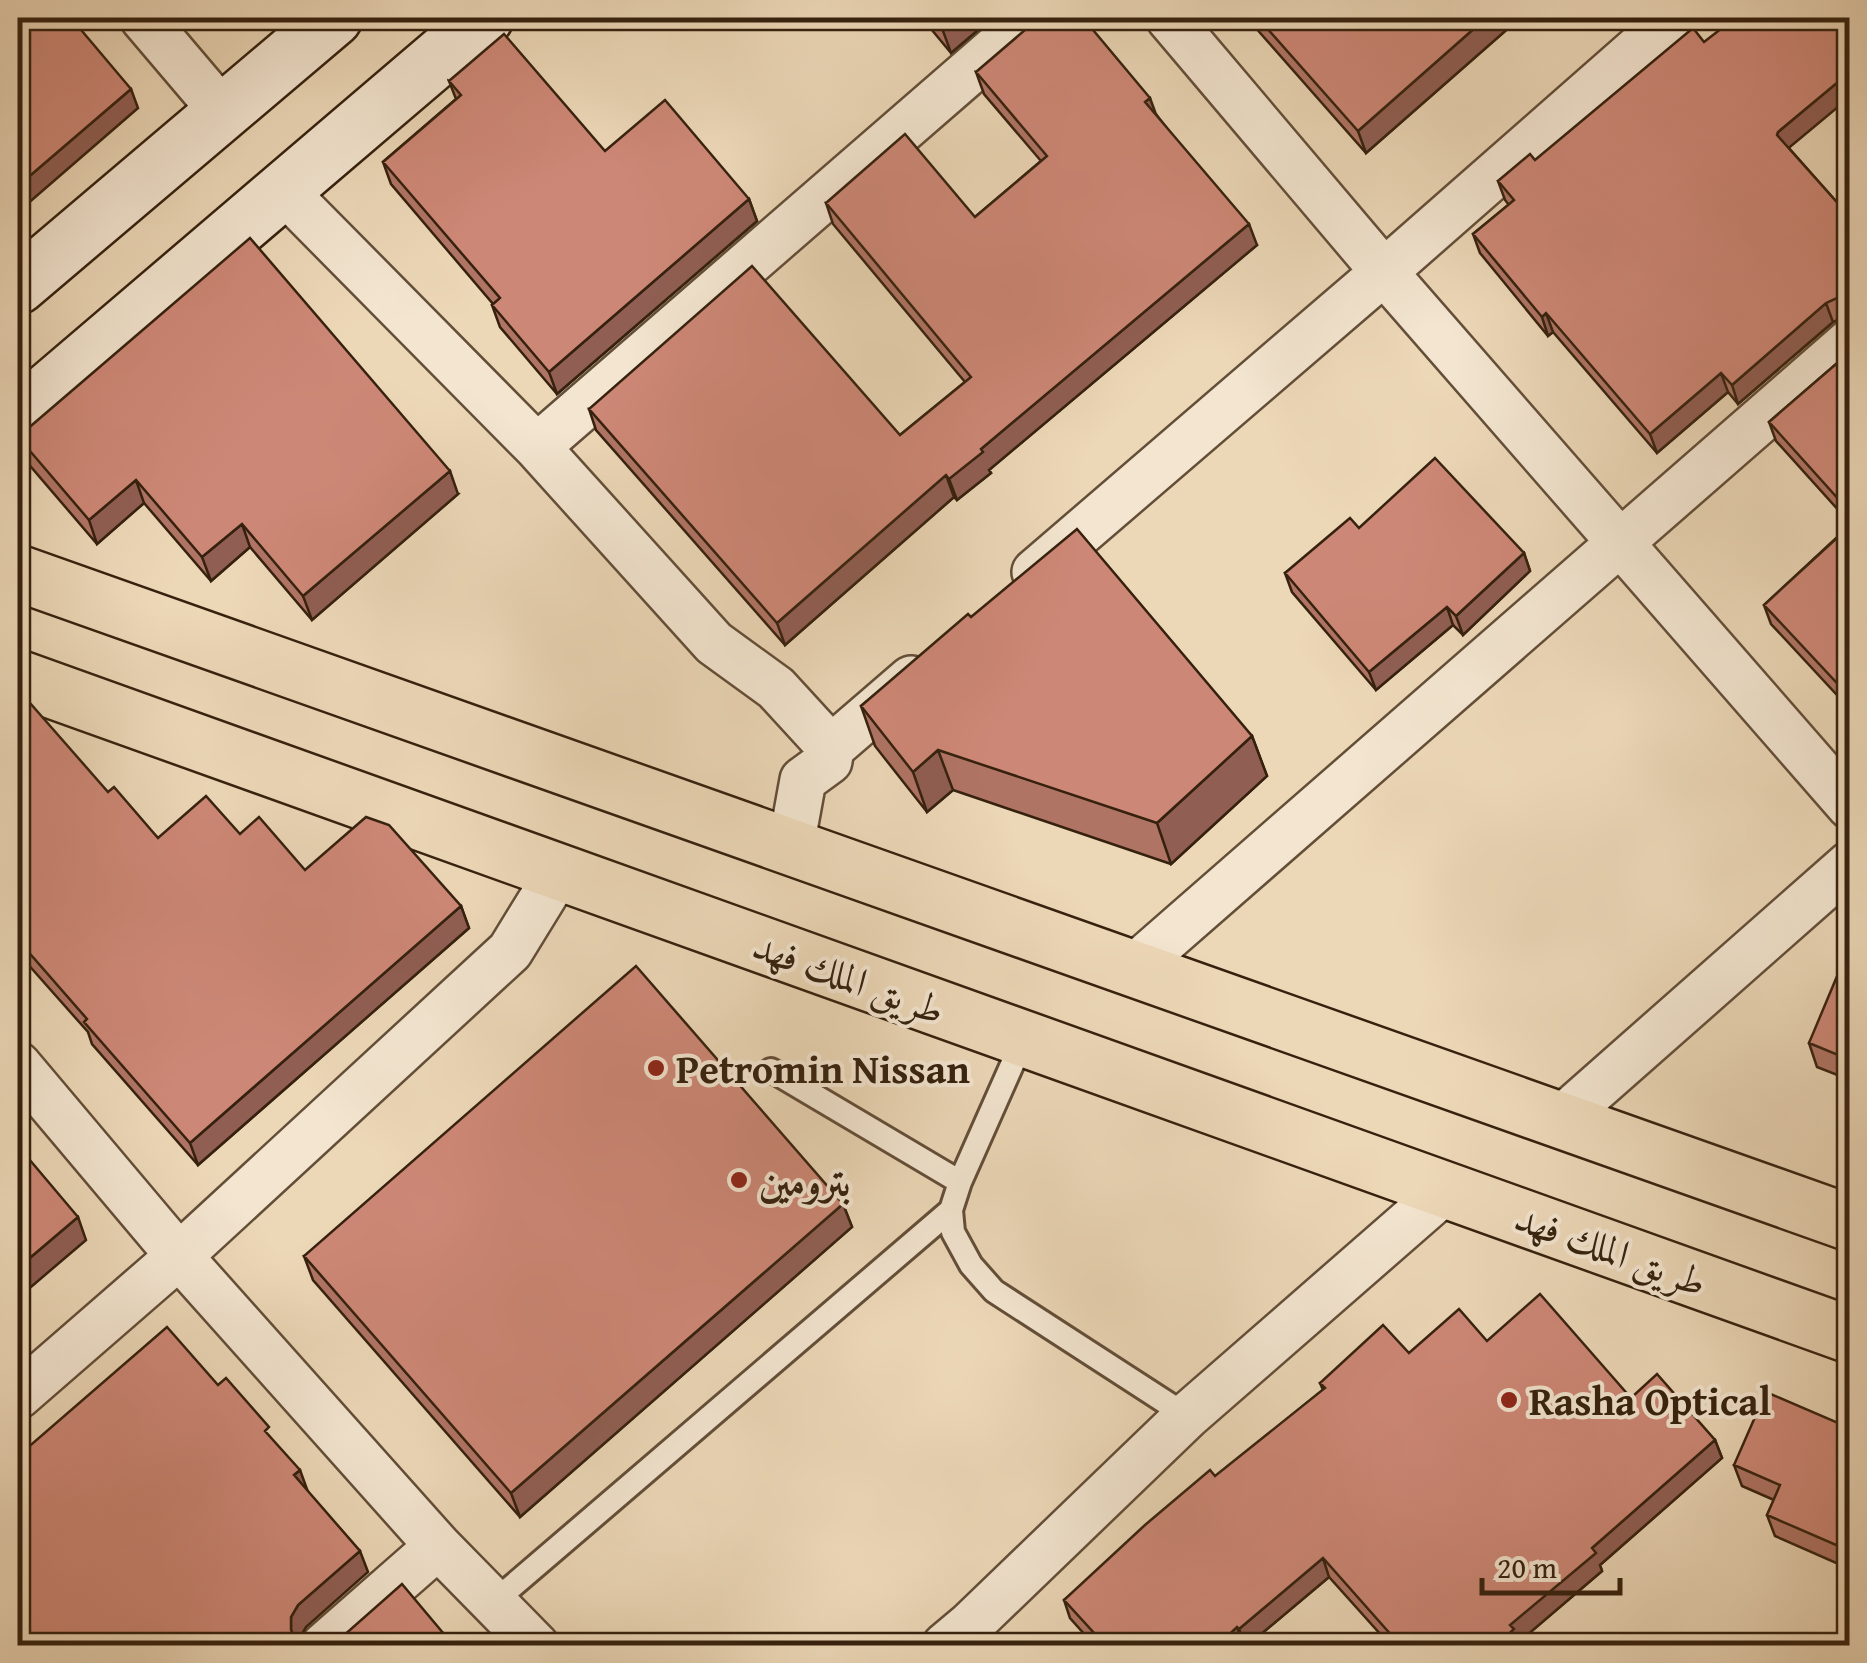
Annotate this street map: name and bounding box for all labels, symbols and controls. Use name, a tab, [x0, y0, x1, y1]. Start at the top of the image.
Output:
street label: طريق الملك فهد	[745, 915, 953, 1039]
place label: Petromin Nissan	[676, 1039, 970, 1098]
marker: Petromin Nissan	[645, 1057, 667, 1079]
place label: بترومين	[759, 1151, 851, 1210]
marker: بترومين	[728, 1169, 750, 1191]
street label: طريق الملك فهد	[1507, 1187, 1715, 1311]
place label: Rasha Optical	[1529, 1371, 1771, 1430]
marker: Rasha Optical	[1498, 1389, 1520, 1411]
scale bar	[1482, 1533, 1620, 1595]
text: 20 m	[1497, 1545, 1557, 1589]

